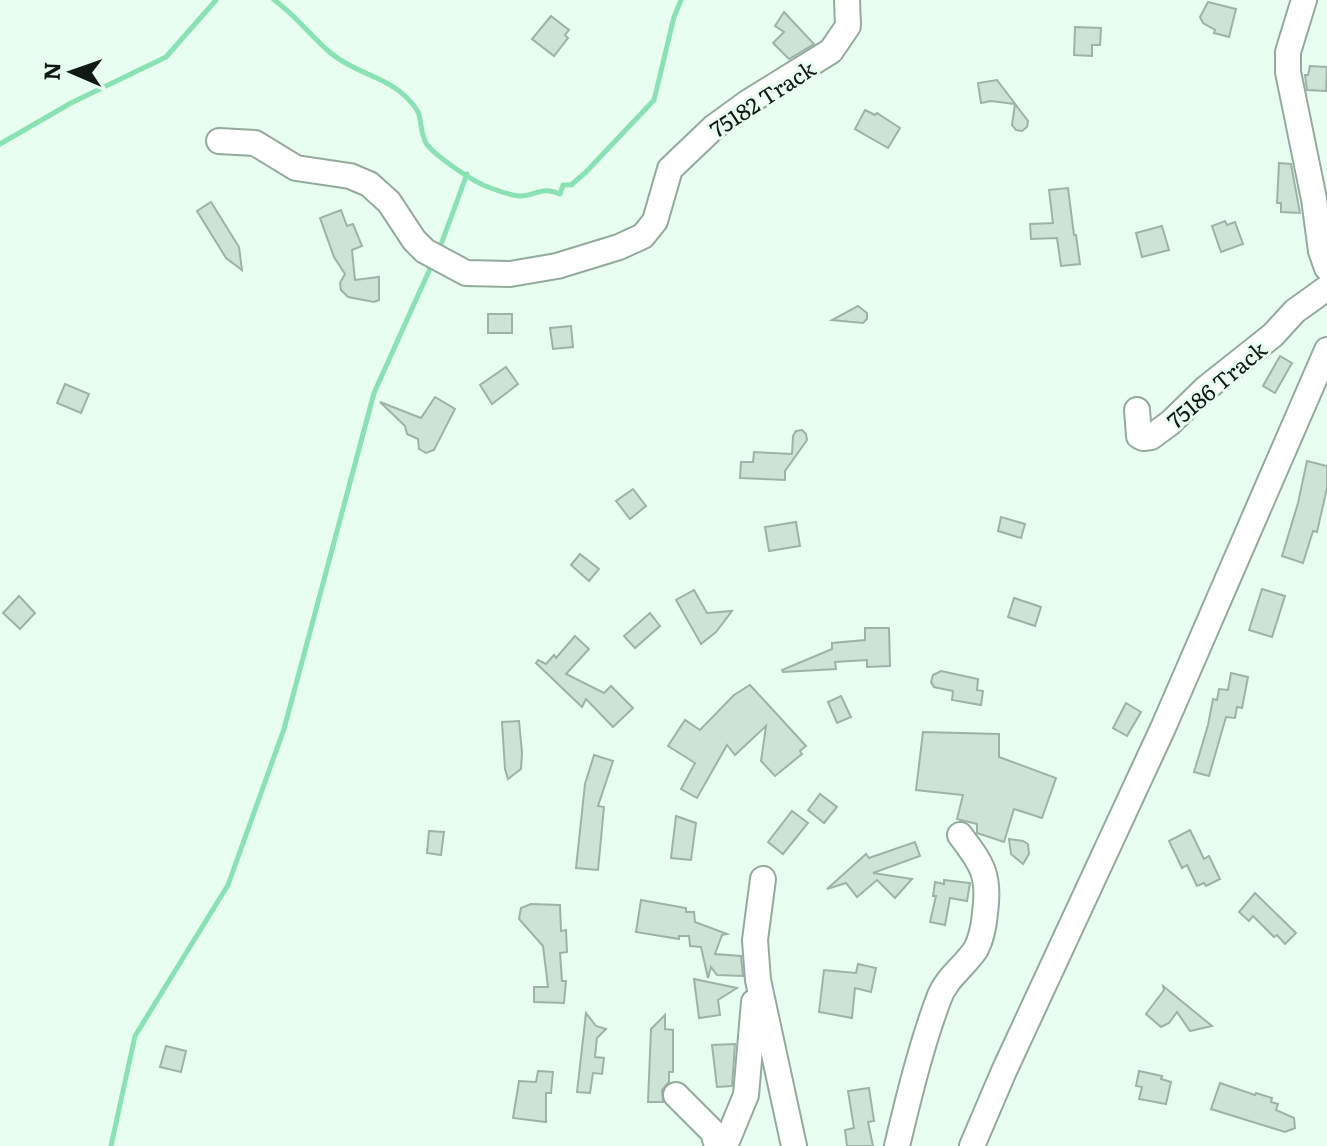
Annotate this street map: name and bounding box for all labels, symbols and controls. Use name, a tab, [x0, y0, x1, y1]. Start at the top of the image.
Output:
north arrow	[32, 32, 112, 112]
street label: 75182 Track	[703, 51, 822, 145]
text: N	[34, 61, 67, 81]
street label: 75186 Track	[1159, 332, 1273, 436]

